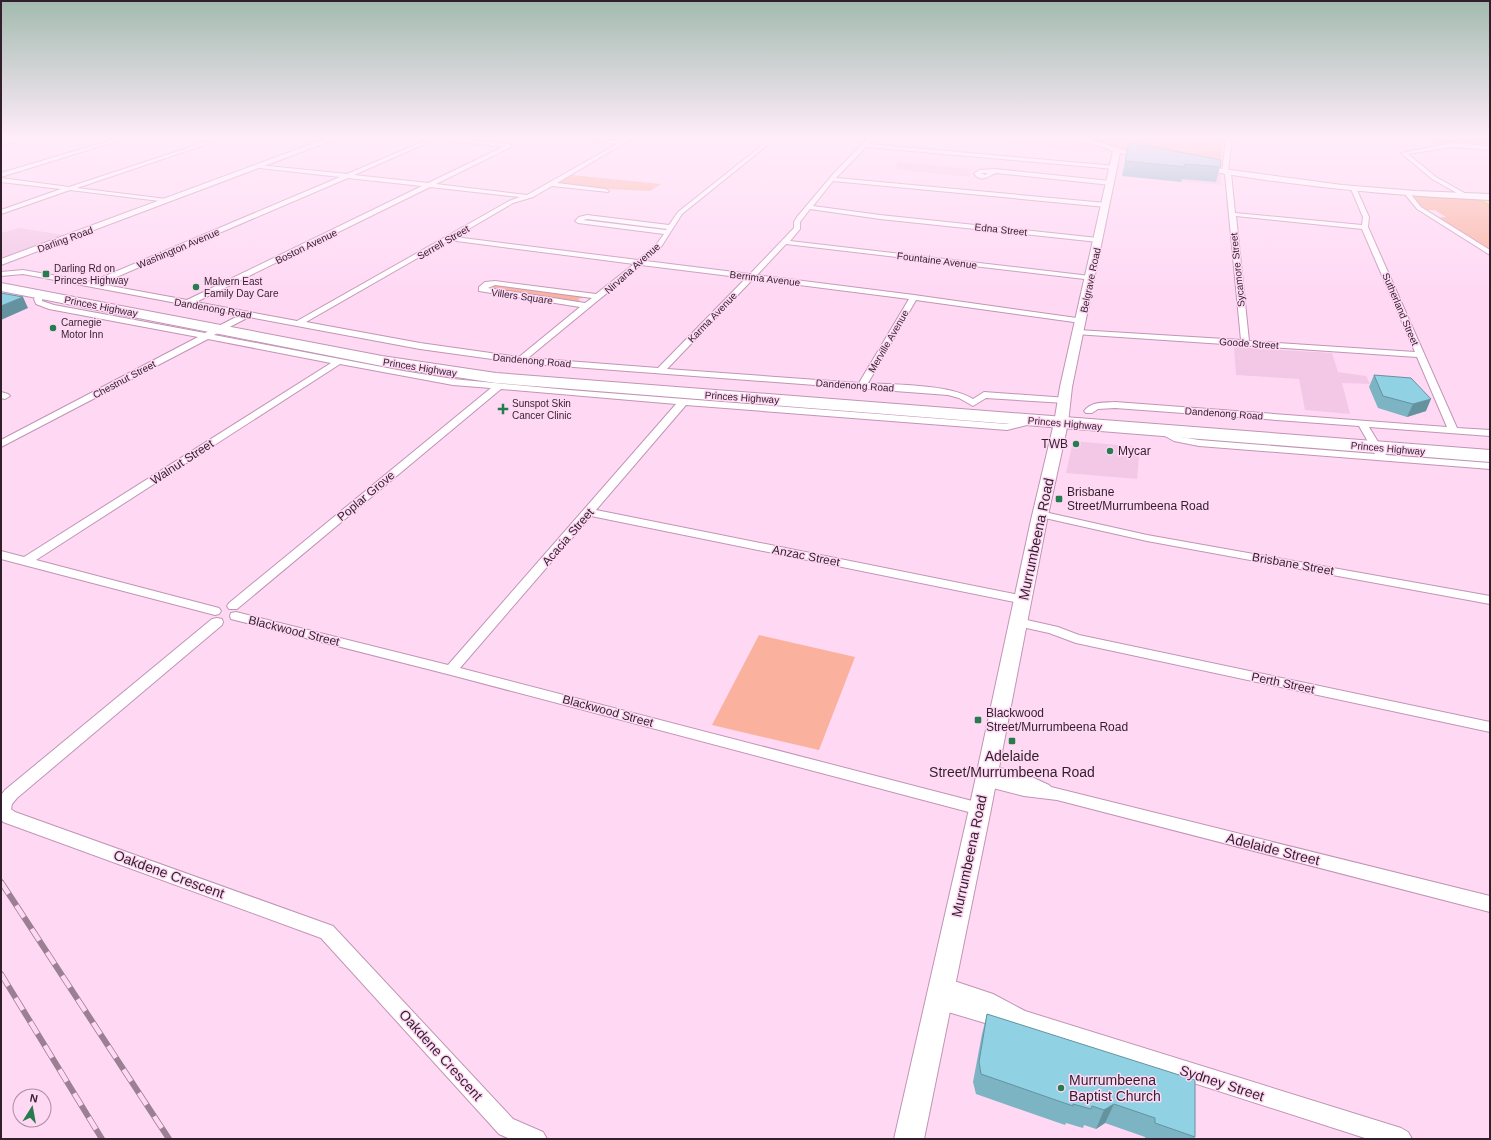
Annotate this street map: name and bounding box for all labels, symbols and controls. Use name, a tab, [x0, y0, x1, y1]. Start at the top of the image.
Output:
street label: Edna Street	[974, 221, 1028, 238]
street label: Serrell Street	[415, 223, 471, 262]
street label: Darling Road	[36, 224, 94, 255]
street label: Washington Avenue	[135, 226, 221, 271]
street label: Boston Avenue	[274, 227, 339, 266]
street label: Sycamore Street	[1228, 232, 1247, 308]
street label: Nirvana Avenue	[602, 240, 663, 296]
street label: Belgrave Road	[1078, 247, 1103, 314]
street label: Fountaine Avenue	[896, 250, 978, 271]
place label: Darling Rd on Princes Highway	[54, 263, 128, 286]
marker: Darling Rd on Princes Highway	[41, 269, 51, 279]
street label: Berrima Avenue	[729, 269, 801, 288]
street label: Sutherland Street	[1380, 271, 1421, 347]
place label: Malvern East Family Day Care	[204, 276, 279, 299]
marker: Malvern East Family Day Care	[191, 282, 201, 292]
street label: Villers Square	[490, 287, 554, 306]
street label: Karma Avenue	[686, 290, 739, 345]
street label: Princes Highway	[63, 294, 139, 319]
street label: Dandenong Road	[173, 296, 252, 321]
street label: Merville Avenue	[866, 308, 911, 374]
place label: Carnegie Motor Inn	[61, 317, 103, 340]
marker: Carnegie Motor Inn	[48, 323, 58, 333]
street label: Goode Street	[1219, 336, 1279, 351]
street label: Dandenong Road	[492, 352, 571, 369]
street label: Princes Highway	[382, 356, 458, 379]
street label: Chestnut Street	[91, 358, 158, 401]
street label: Dandenong Road	[815, 377, 894, 394]
street label: Princes Highway	[704, 389, 780, 406]
place label: Sunspot Skin Cancer Clinic	[512, 398, 571, 421]
marker: Sunspot Skin Cancer Clinic	[497, 403, 509, 415]
street label: Dandenong Road	[1184, 405, 1263, 422]
street label: Princes Highway	[1027, 415, 1103, 432]
street label: Walnut Street	[148, 436, 217, 488]
place label: TWB	[1041, 437, 1068, 451]
marker: TWB	[1071, 439, 1081, 449]
street label: Princes Highway	[1350, 440, 1426, 457]
place label: Mycar	[1118, 444, 1151, 458]
marker: Mycar	[1105, 446, 1115, 456]
street label: Poplar Grove	[334, 468, 398, 524]
street label: Murrumbeena Road	[1015, 476, 1057, 602]
place label: Brisbane Street/Murrumbeena Road	[1067, 485, 1209, 513]
marker: Brisbane Street/Murrumbeena Road	[1054, 494, 1064, 504]
street label: Acacia Street	[539, 505, 597, 569]
street label: Anzac Street	[771, 543, 842, 570]
street label: Brisbane Street	[1251, 550, 1336, 578]
street label: Blackwood Street	[247, 613, 342, 649]
street label: Perth Street	[1250, 669, 1316, 697]
street label: Blackwood Street	[561, 692, 656, 730]
place label: Blackwood Street/Murrumbeena Road	[986, 706, 1128, 734]
marker: Blackwood Street/Murrumbeena Road	[973, 715, 983, 725]
marker: Adelaide Street/Murrumbeena Road	[1007, 736, 1017, 746]
place label: Adelaide Street/Murrumbeena Road	[929, 748, 1095, 780]
street label: Murrumbeena Road	[948, 793, 990, 919]
street label: Adelaide Street	[1225, 830, 1321, 868]
street label: Oakdene Crescent	[111, 847, 227, 902]
street label: Oakdene Crescent	[396, 1006, 486, 1104]
street label: Sydney Street	[1178, 1062, 1266, 1104]
place label: Murrumbeena Baptist Church	[1069, 1072, 1161, 1104]
marker: Murrumbeena Baptist Church	[1056, 1083, 1066, 1093]
north arrow	[12, 1088, 52, 1128]
text: N	[29, 1092, 39, 1105]

